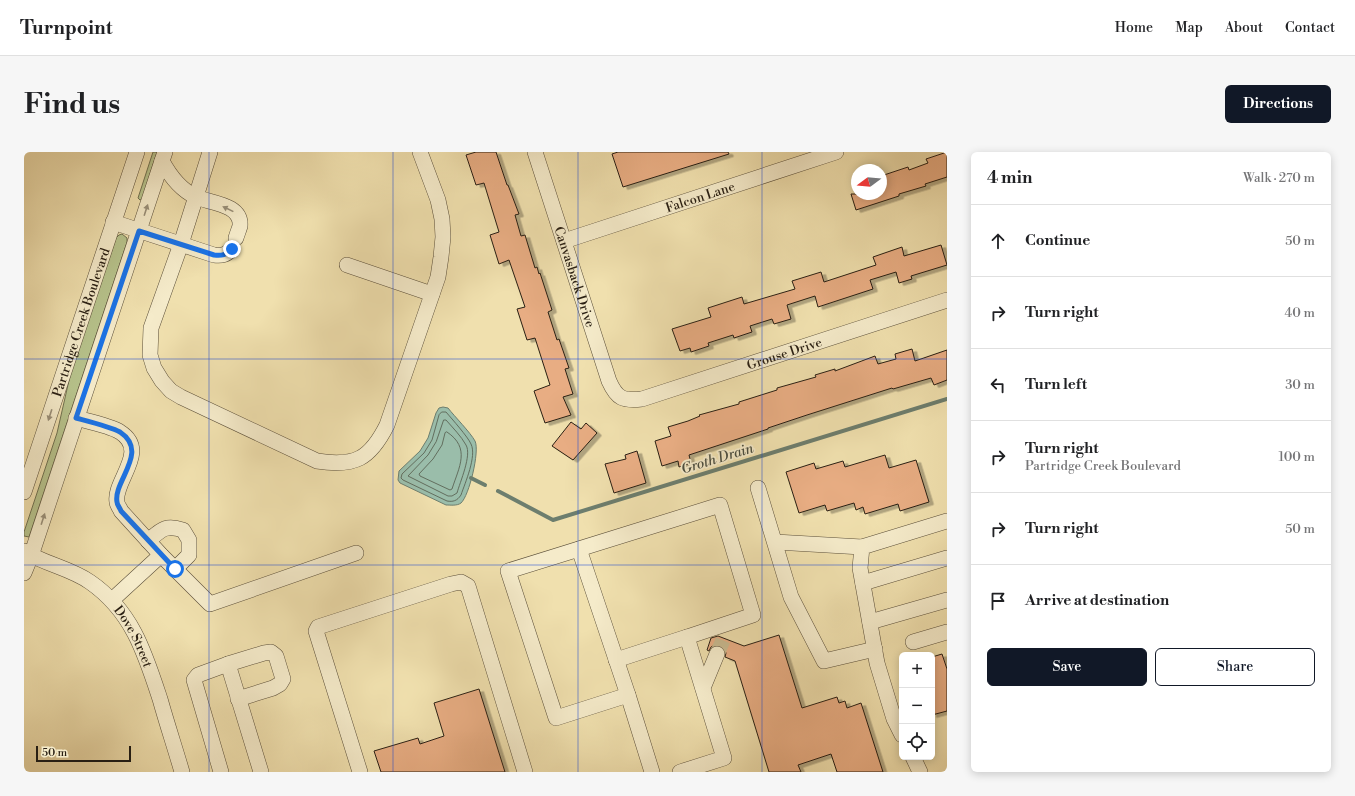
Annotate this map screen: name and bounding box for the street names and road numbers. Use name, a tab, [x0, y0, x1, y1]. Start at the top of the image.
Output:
street label: Falcon Lane	[664, 179, 737, 216]
street label: Canvasback Drive	[551, 224, 598, 330]
street label: Partridge Creek Boulevard	[49, 245, 114, 399]
street label: Grouse Drive	[745, 334, 824, 373]
street label: Dove Street	[110, 603, 156, 670]

